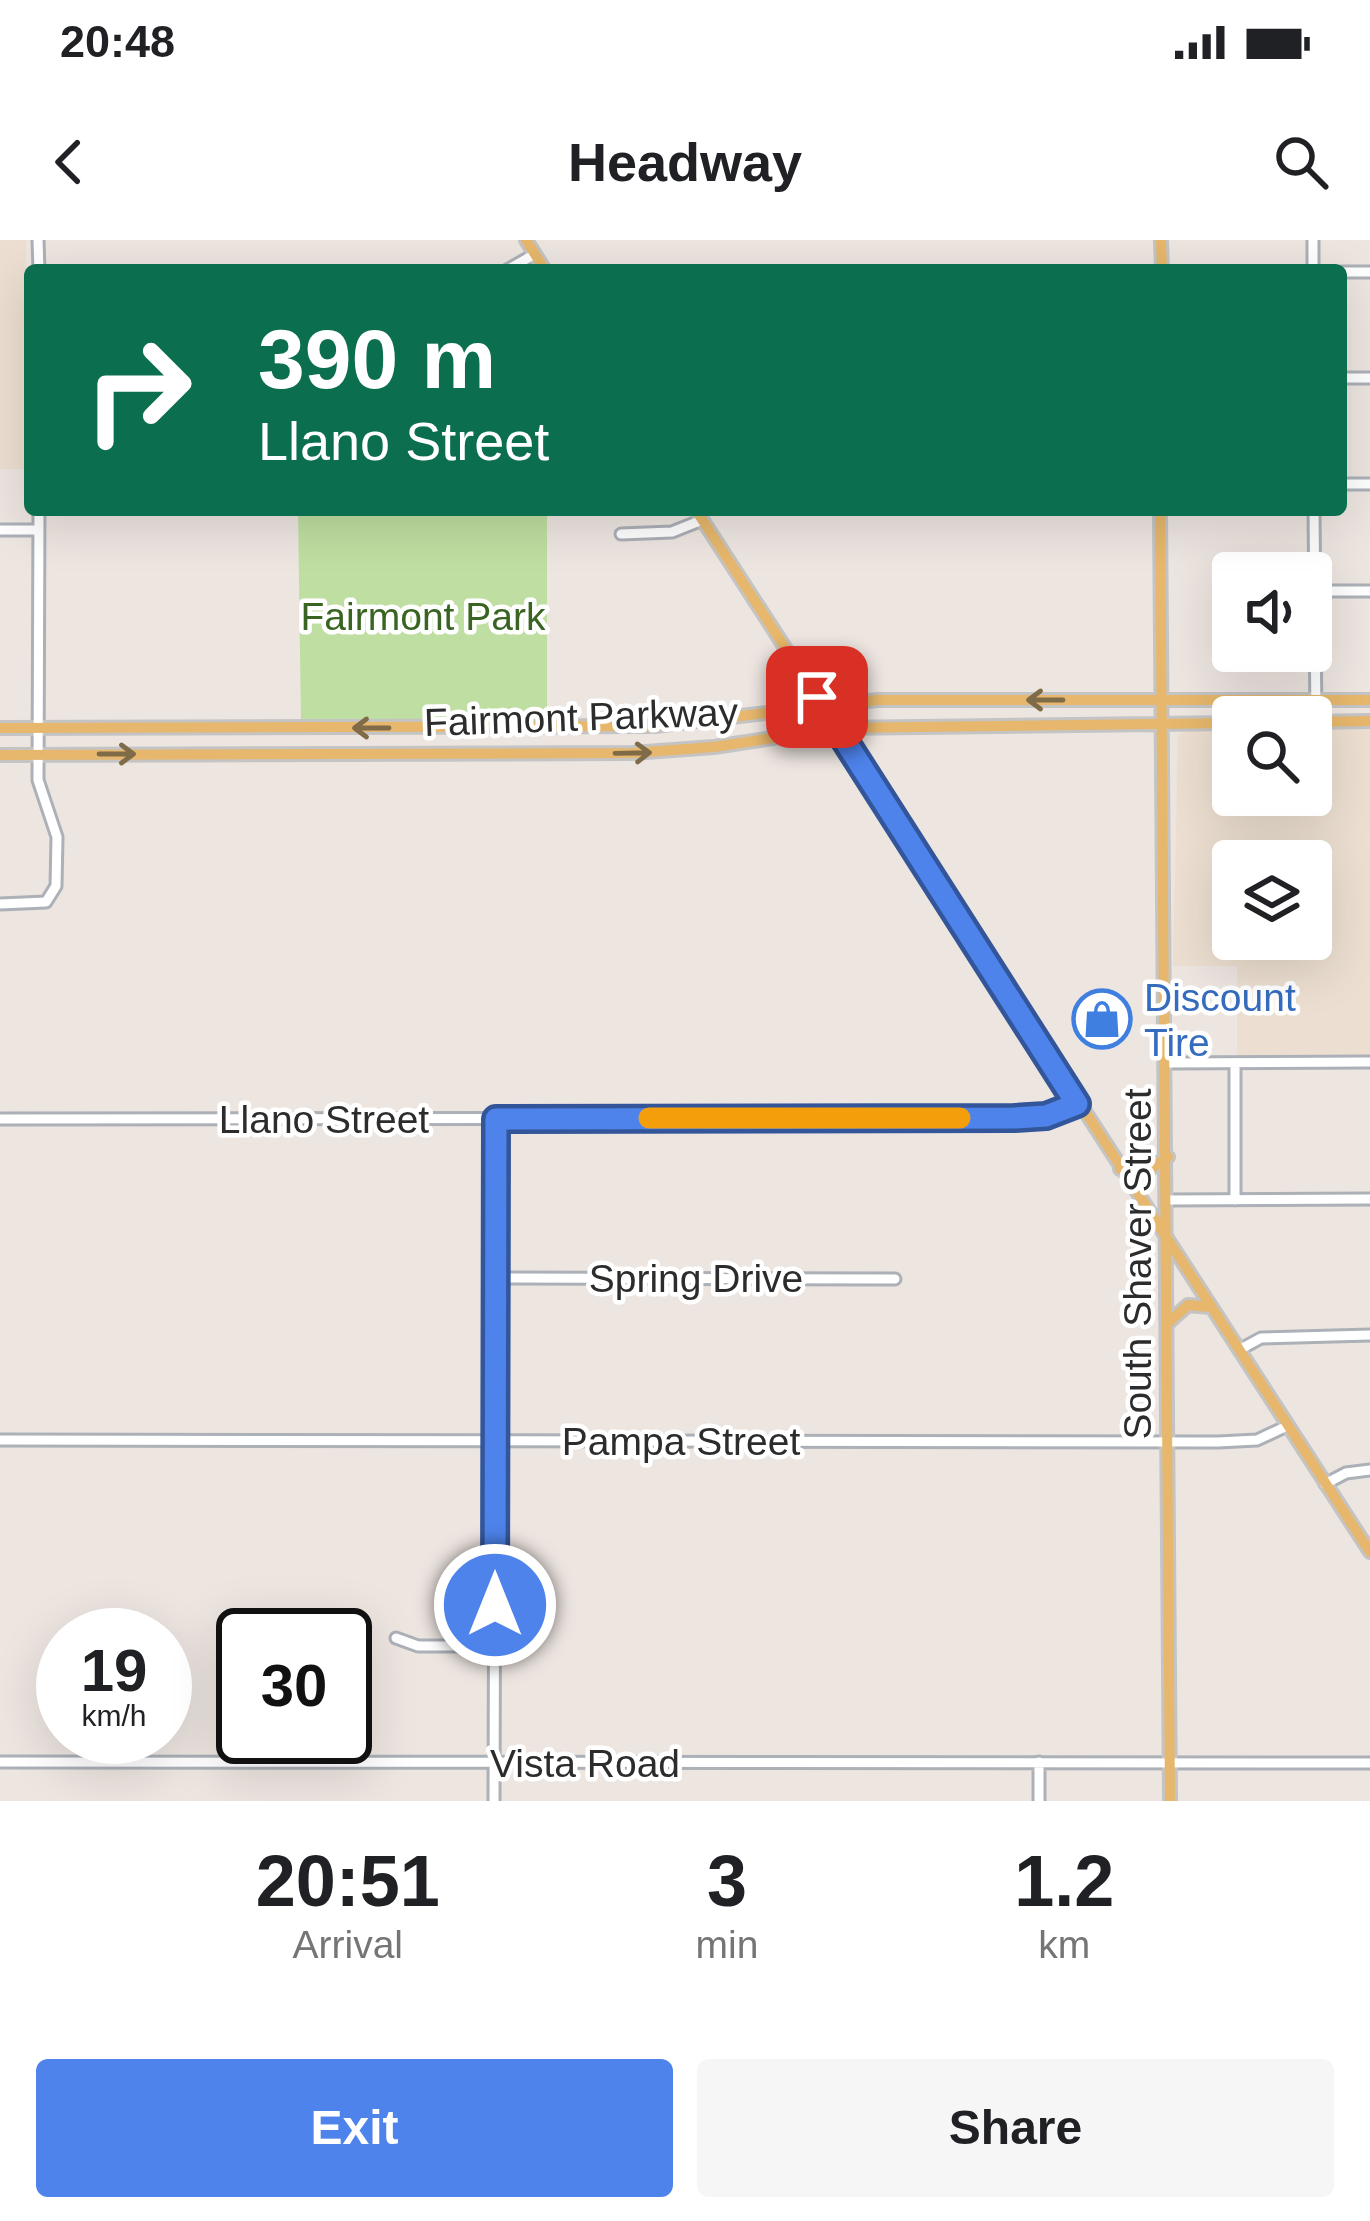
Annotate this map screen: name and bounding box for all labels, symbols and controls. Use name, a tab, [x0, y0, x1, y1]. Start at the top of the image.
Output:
text: 20:48	[60, 16, 175, 67]
icon: back	[36, 129, 102, 195]
icon: search	[1268, 129, 1334, 195]
text: Headway	[568, 132, 802, 192]
icon: right	[60, 312, 216, 468]
text: 390 m	[258, 312, 496, 406]
text: Llano Street	[258, 411, 549, 471]
map controls	[1212, 552, 1332, 960]
button: sound	[1212, 552, 1332, 672]
park label: Fairmont Park	[301, 595, 546, 638]
pin	[766, 646, 868, 748]
icon: arrive	[784, 664, 850, 730]
one-way arrow	[1026, 689, 1065, 711]
street label: Fairmont Parkway	[423, 690, 739, 744]
button: search	[1212, 696, 1332, 816]
one-way arrow	[352, 717, 391, 739]
one-way arrow	[613, 742, 652, 764]
one-way arrow	[97, 743, 136, 765]
button: layers	[1212, 840, 1332, 960]
place label: Discount Tire	[1144, 976, 1296, 1064]
shop icon: Discount Tire	[1071, 988, 1133, 1050]
street label: South Shaver Street	[1116, 1088, 1159, 1440]
street label: Llano Street	[219, 1098, 429, 1141]
street label: Spring Drive	[589, 1257, 803, 1300]
street label: Pampa Street	[562, 1420, 800, 1463]
position arrow	[432, 1542, 558, 1668]
speed limit sign: 30	[216, 1608, 372, 1764]
text: 19	[81, 1637, 147, 1704]
text: km/h	[81, 1699, 147, 1732]
street label: Vista Road	[490, 1742, 680, 1785]
text: 20:51	[256, 1841, 440, 1921]
text: 3	[707, 1841, 747, 1921]
text: 1.2	[1014, 1841, 1114, 1921]
text: Arrival	[293, 1923, 403, 1966]
text: min	[696, 1923, 758, 1966]
text: km	[1038, 1923, 1090, 1966]
button: Exit	[36, 2059, 673, 2197]
button: Share	[697, 2059, 1334, 2197]

